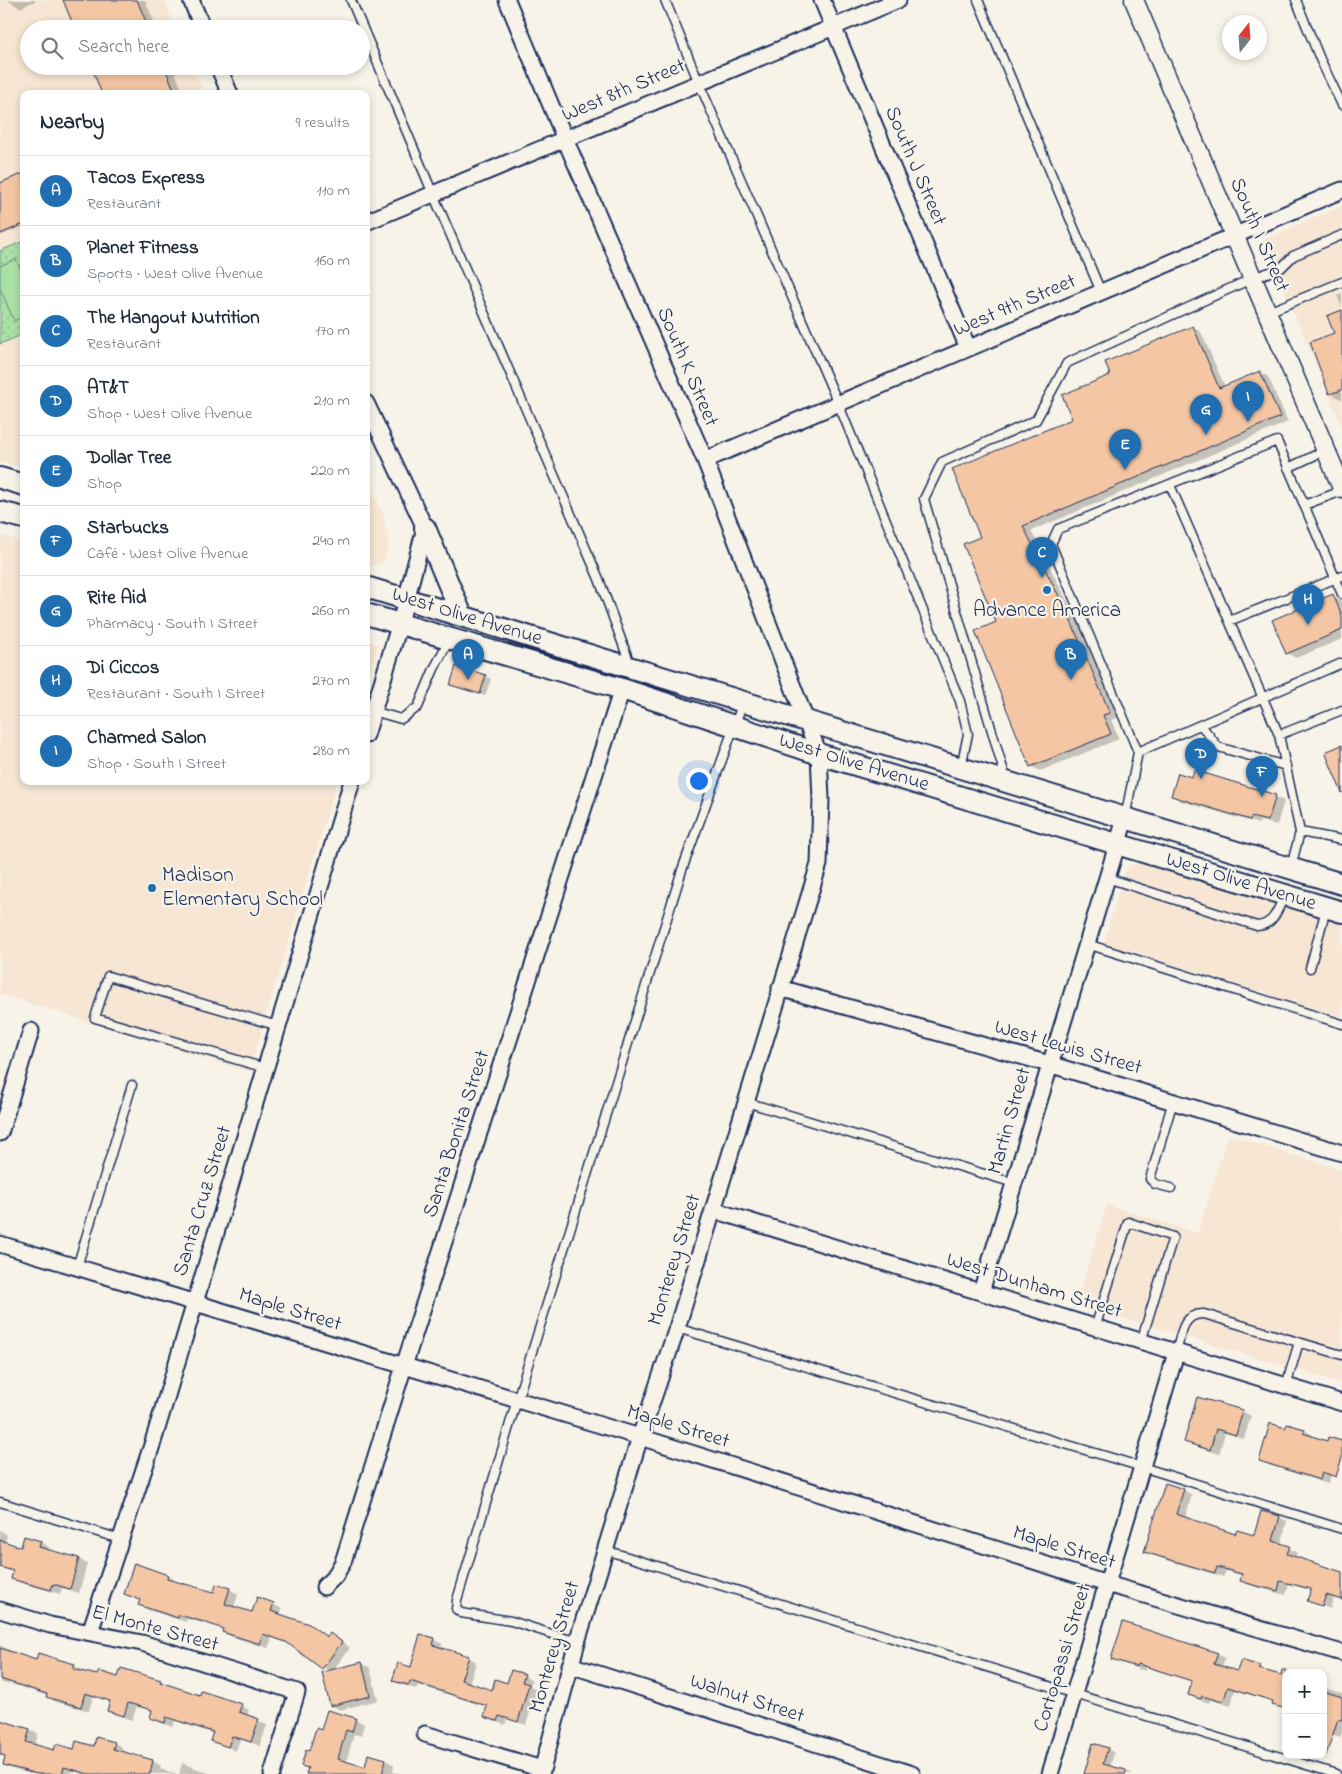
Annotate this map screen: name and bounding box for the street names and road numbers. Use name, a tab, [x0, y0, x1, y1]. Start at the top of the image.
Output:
street label: West 8th Street	[557, 51, 691, 131]
street label: South J Street	[876, 102, 954, 230]
street label: South I Street	[1221, 173, 1297, 297]
street label: West 9th Street	[949, 267, 1081, 345]
street label: South K Street	[648, 303, 726, 431]
street label: West Olive Avenue	[388, 580, 547, 654]
street label: West Olive Avenue	[775, 726, 934, 800]
street label: West Olive Avenue	[1162, 845, 1321, 919]
street label: West Lewis Street	[991, 1013, 1145, 1083]
street label: Santa Bonita Street	[416, 1046, 498, 1222]
street label: Martin Street	[980, 1064, 1040, 1178]
street label: Santa Cruz Street	[166, 1122, 240, 1280]
street label: Monterey Street	[641, 1190, 711, 1330]
street label: West Dunham Street	[943, 1245, 1125, 1327]
street label: Maple Street	[235, 1280, 345, 1340]
street label: Maple Street	[623, 1397, 733, 1457]
street label: Maple Street	[1009, 1518, 1119, 1578]
street label: Monterey Street	[522, 1577, 590, 1717]
street label: Cortopassi Street	[1026, 1580, 1100, 1736]
street label: El Monte Street	[88, 1598, 222, 1660]
street label: Walnut Street	[686, 1666, 808, 1732]

